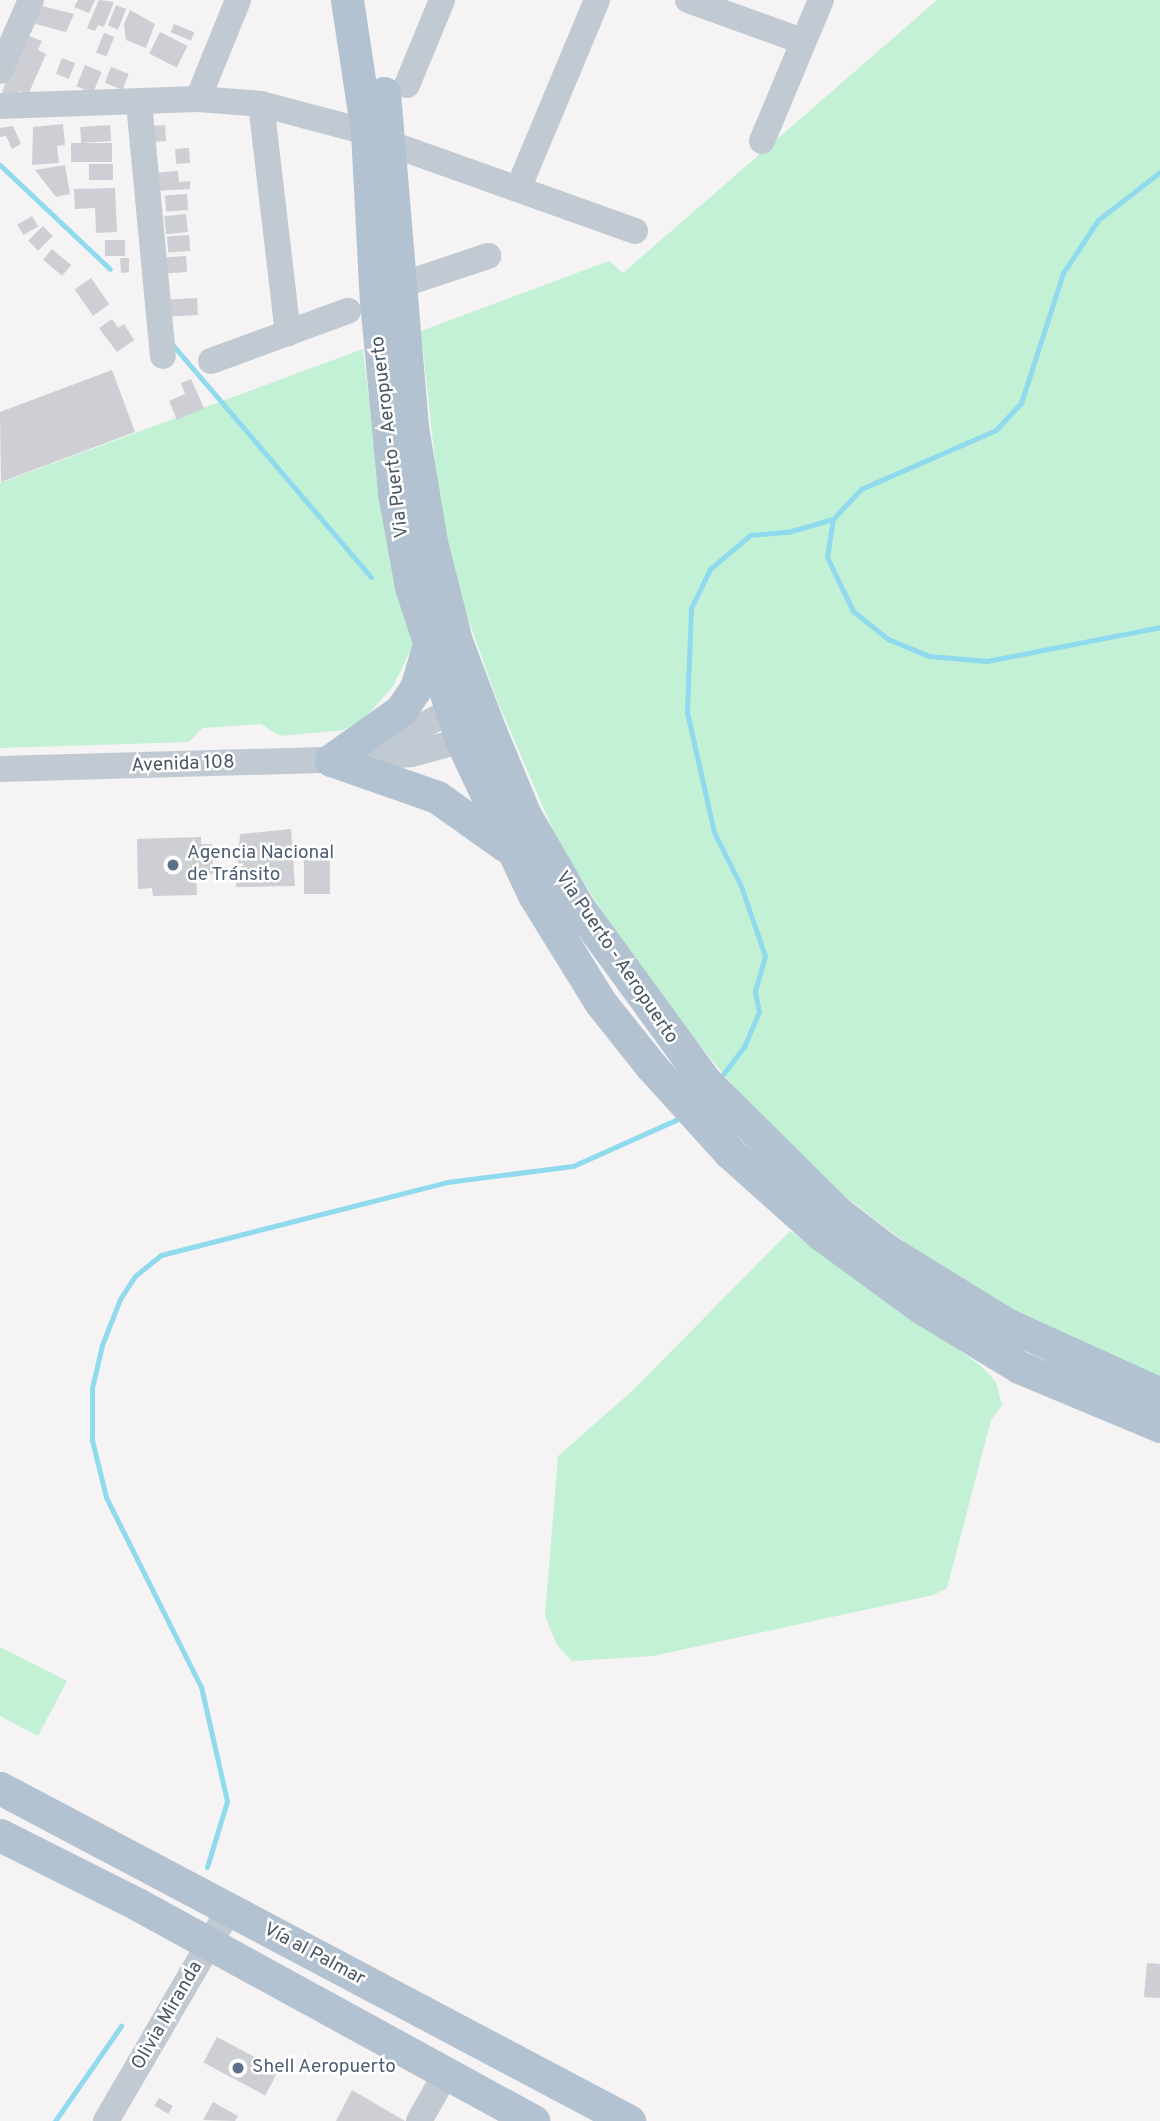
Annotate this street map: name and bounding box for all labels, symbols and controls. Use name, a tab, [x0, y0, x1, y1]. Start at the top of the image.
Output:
street label: Via Puerto - Aeropuerto	[367, 335, 415, 539]
street label: Avenida 108	[131, 752, 235, 778]
place label: Agencia Nacional de Tránsito	[187, 843, 334, 887]
marker: Agencia Nacional de Tránsito	[165, 857, 181, 873]
street label: Via Puerto - Aeropuerto	[550, 867, 682, 1049]
street label: Vía al Palmar	[259, 1919, 369, 1991]
street label: Olivia Miranda	[128, 1958, 208, 2074]
place label: Shell Aeropuerto	[252, 2057, 397, 2079]
marker: Shell Aeropuerto	[230, 2060, 246, 2076]

